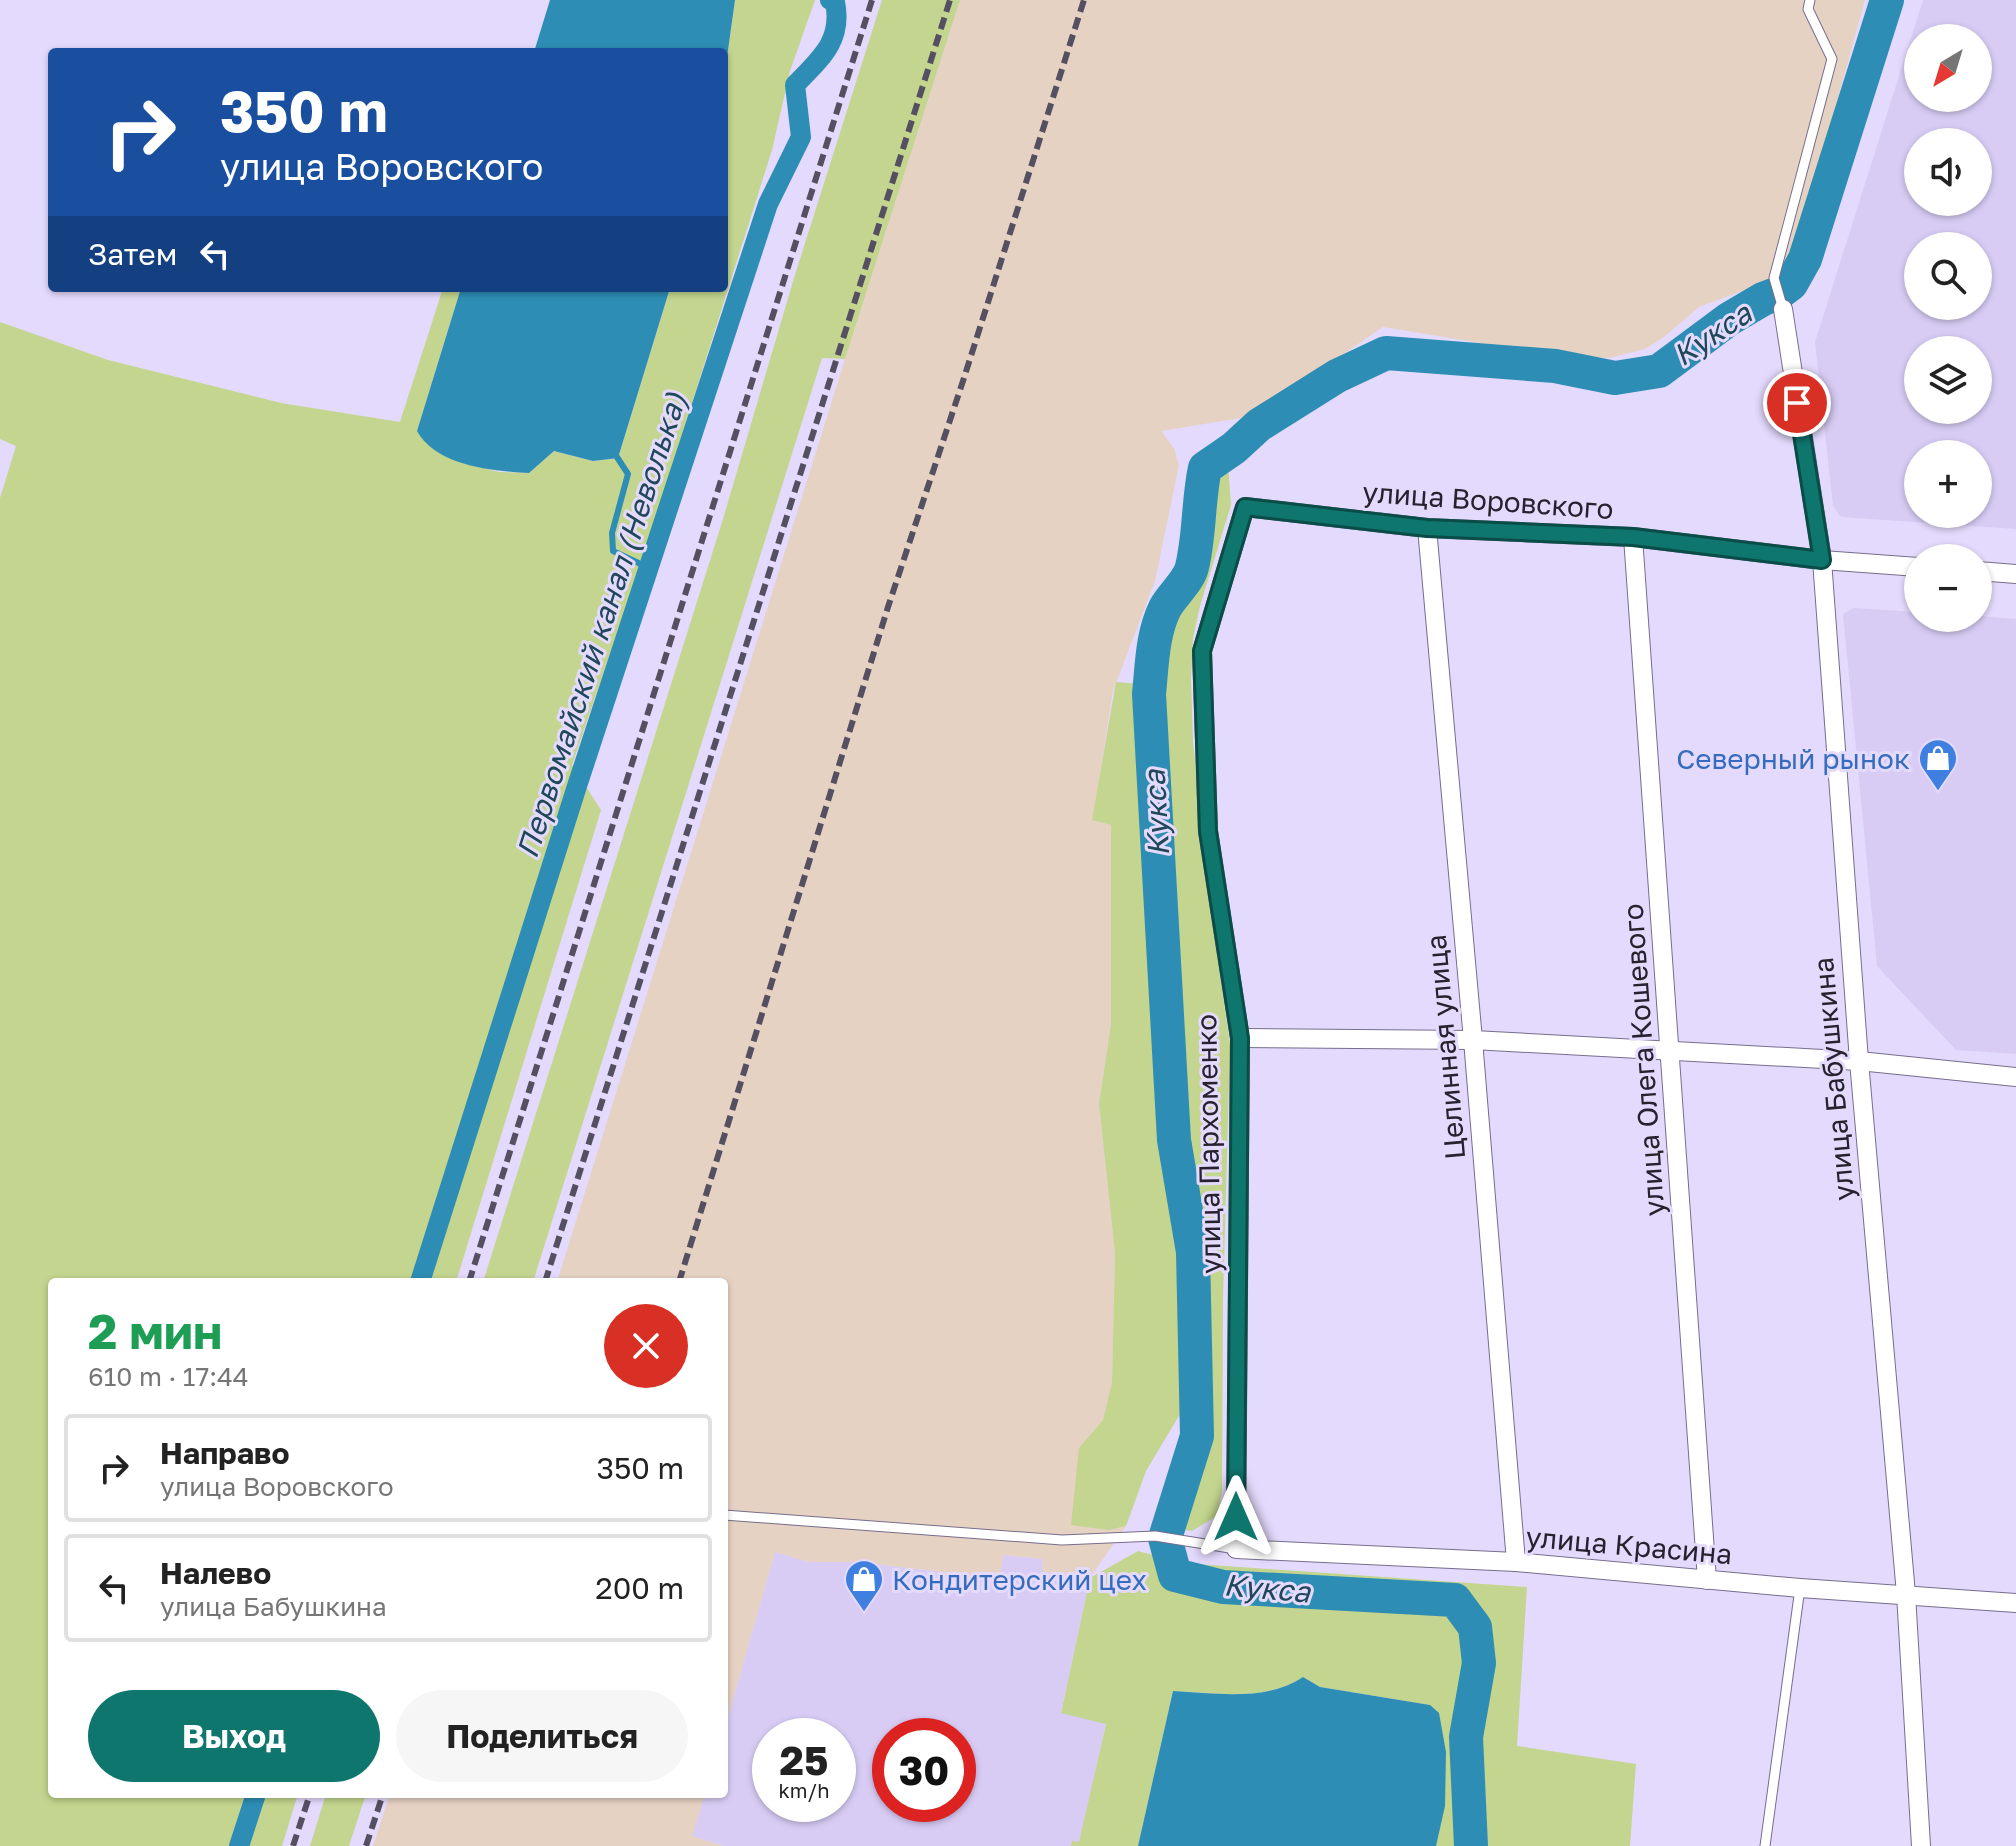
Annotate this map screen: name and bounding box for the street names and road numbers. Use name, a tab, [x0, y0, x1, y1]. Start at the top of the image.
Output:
street label: улица Воровского	[1361, 475, 1615, 525]
street label: улица Олега Кошевого	[1616, 902, 1670, 1218]
street label: Целинная улица	[1419, 933, 1471, 1161]
street label: улица Бабушкина	[1806, 956, 1860, 1202]
street label: улица Пархоменко	[1189, 1014, 1227, 1274]
street label: улица Красина	[1524, 1520, 1734, 1570]

